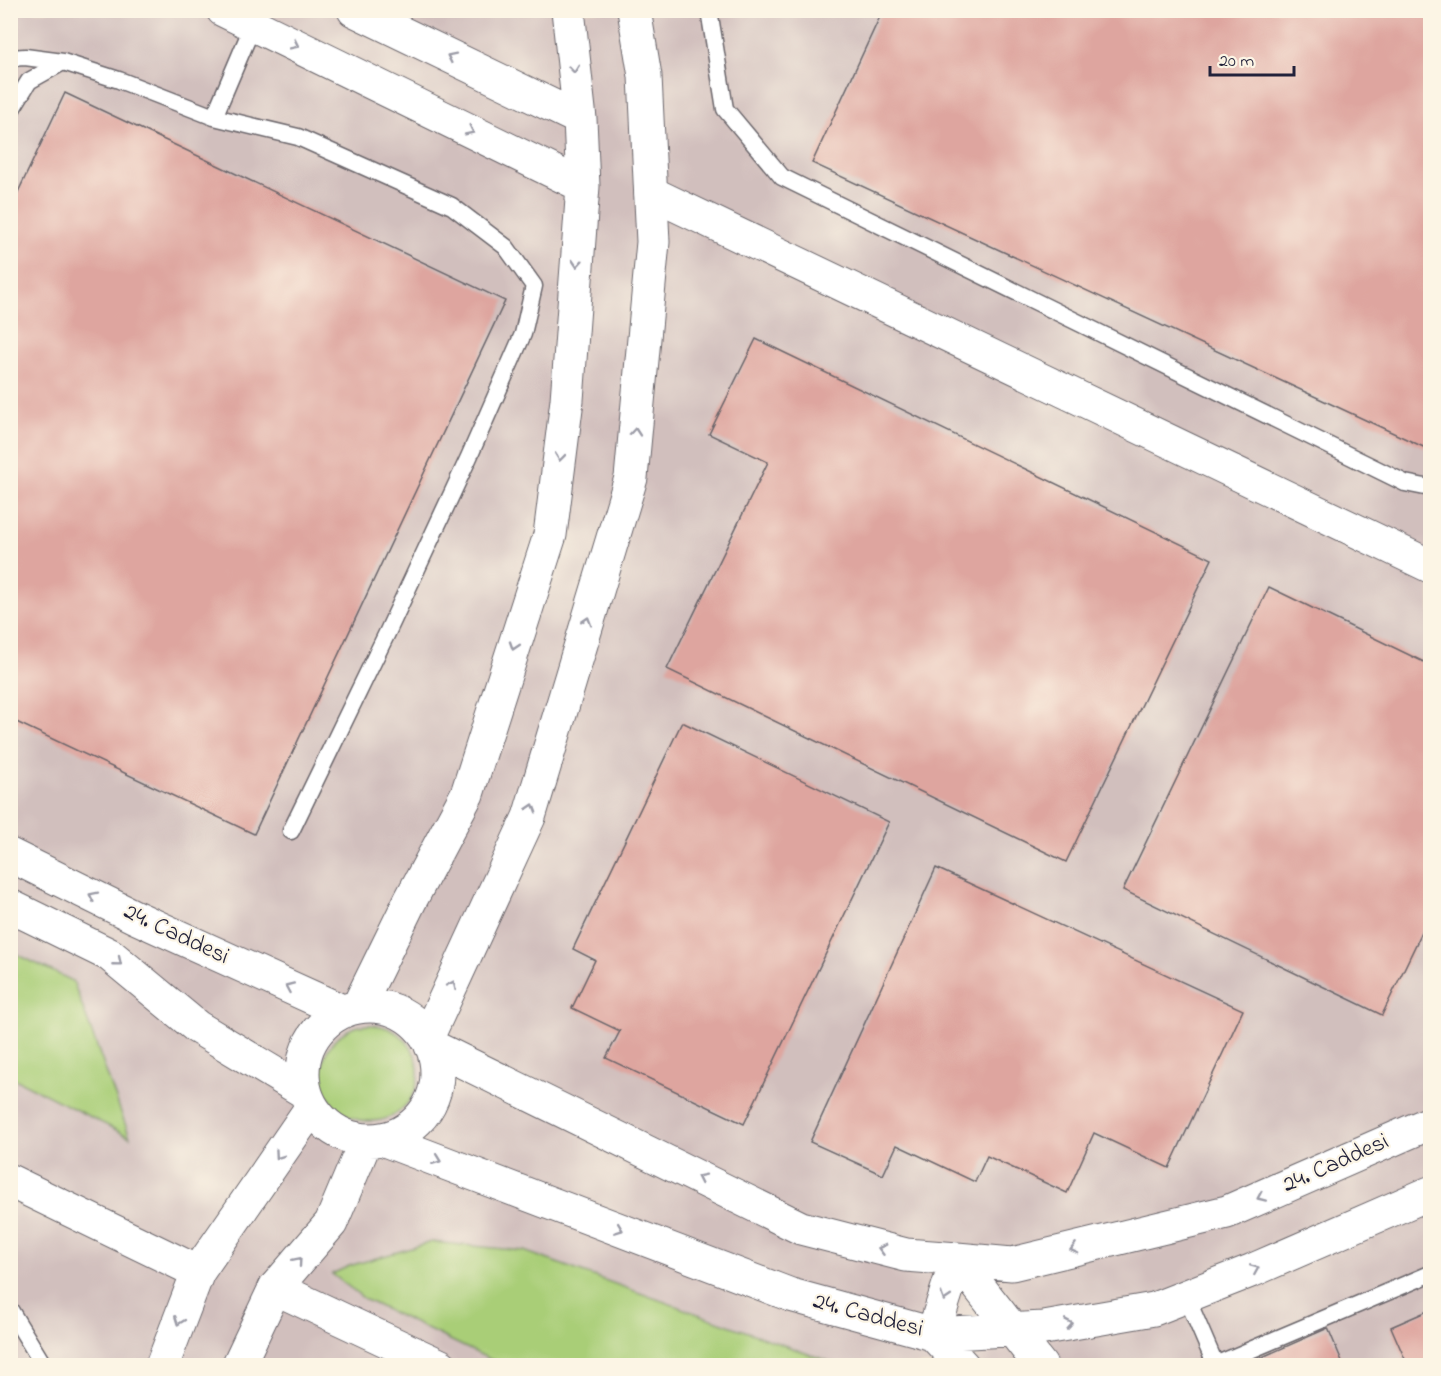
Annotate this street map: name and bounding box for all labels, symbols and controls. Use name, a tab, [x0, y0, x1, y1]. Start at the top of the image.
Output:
one-way arrow	[288, 38, 299, 50]
scale bar	[1210, 39, 1294, 77]
text: 20 m	[1219, 49, 1254, 75]
one-way arrow	[447, 53, 458, 65]
one-way arrow	[567, 64, 580, 73]
one-way arrow	[464, 123, 475, 135]
one-way arrow	[571, 259, 584, 268]
one-way arrow	[628, 428, 641, 437]
one-way arrow	[554, 453, 567, 462]
one-way arrow	[580, 616, 592, 627]
one-way arrow	[509, 640, 522, 651]
one-way arrow	[525, 803, 537, 813]
one-way arrow	[89, 892, 100, 904]
street label: 24. Caddesi	[117, 895, 235, 975]
one-way arrow	[111, 955, 122, 966]
one-way arrow	[444, 981, 456, 992]
one-way arrow	[285, 983, 296, 995]
street label: 24. Caddesi	[1277, 1125, 1395, 1203]
one-way arrow	[275, 1148, 286, 1159]
one-way arrow	[431, 1152, 441, 1165]
one-way arrow	[697, 1174, 708, 1186]
one-way arrow	[1257, 1190, 1268, 1202]
one-way arrow	[613, 1222, 624, 1234]
one-way arrow	[1069, 1241, 1079, 1254]
one-way arrow	[877, 1244, 888, 1256]
one-way arrow	[291, 1257, 302, 1268]
one-way arrow	[1249, 1264, 1260, 1276]
street label: 24. Caddesi	[809, 1284, 927, 1348]
one-way arrow	[940, 1291, 952, 1302]
one-way arrow	[174, 1315, 186, 1326]
one-way arrow	[1064, 1318, 1074, 1330]

